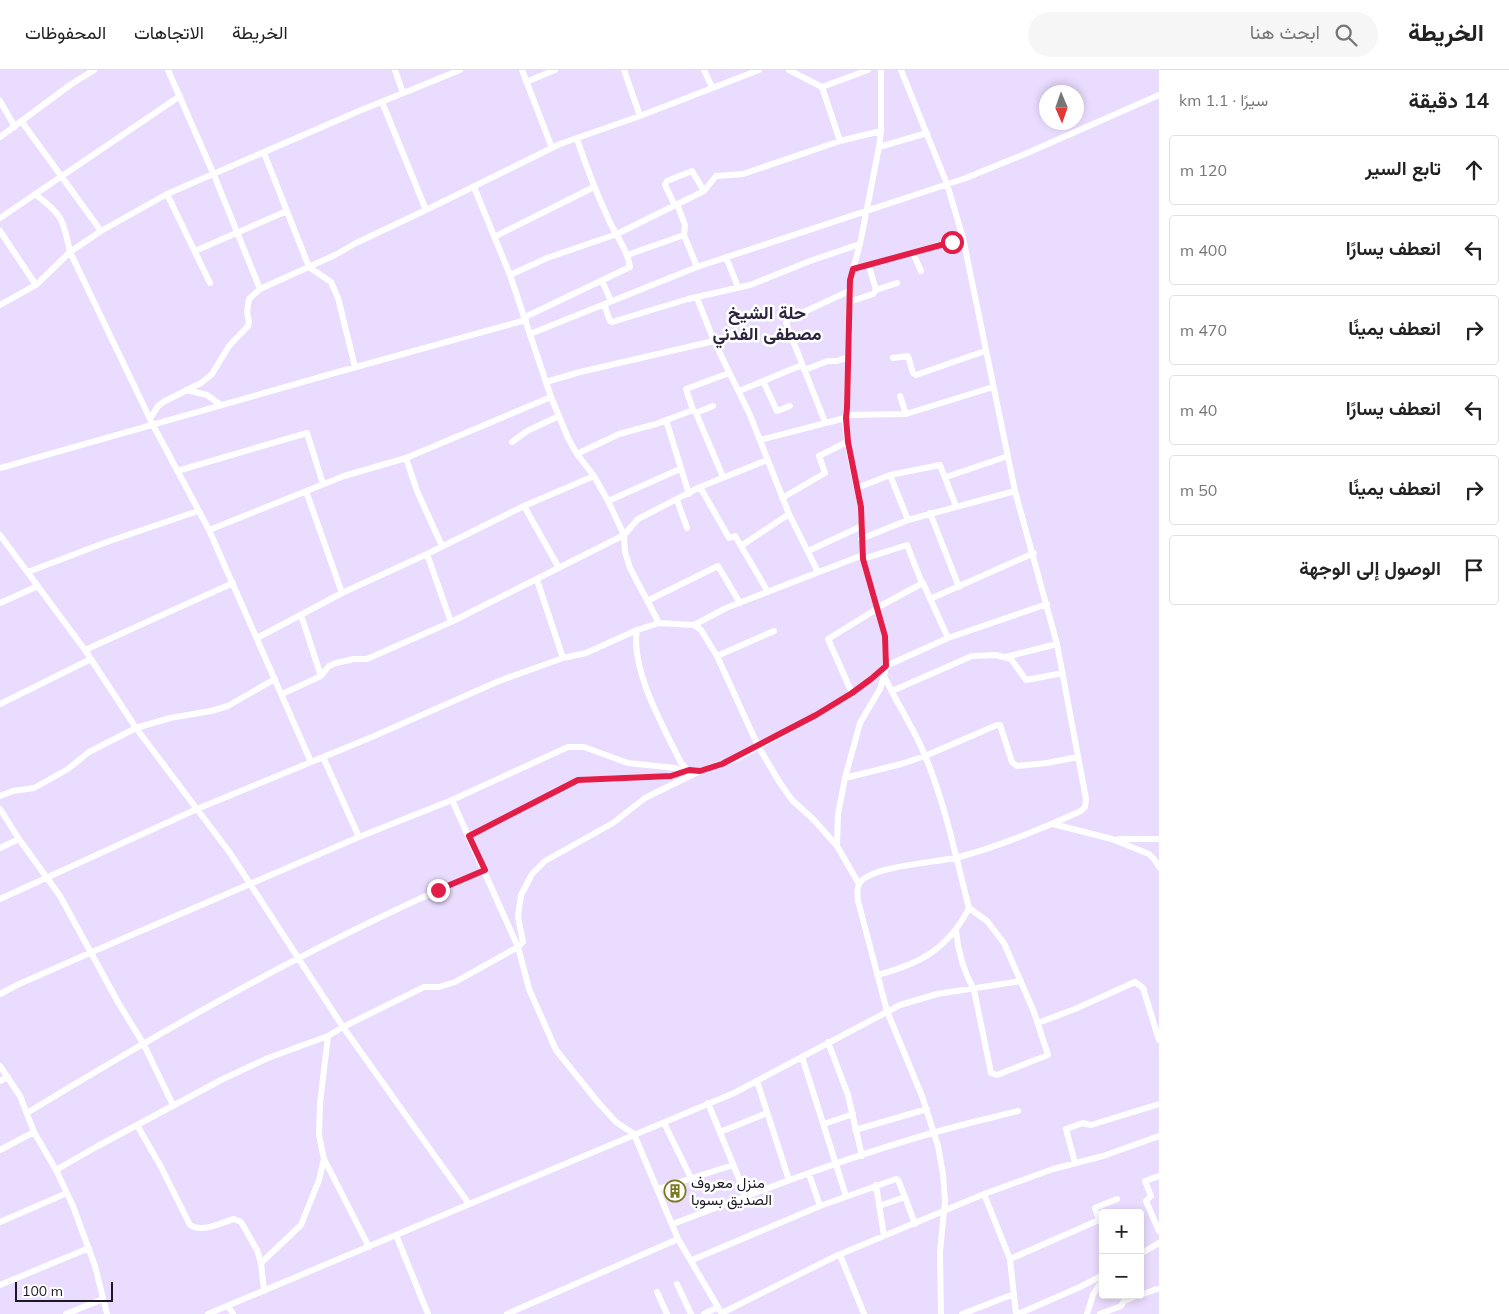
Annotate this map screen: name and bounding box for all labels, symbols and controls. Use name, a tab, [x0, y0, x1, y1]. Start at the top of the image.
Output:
search box	[1028, 12, 1378, 57]
text: الخريطة	[1408, 17, 1484, 47]
text: ابحث هنا	[1250, 20, 1320, 44]
text: المحفوظات	[25, 21, 106, 44]
text: الاتجاهات	[134, 21, 204, 44]
text: الخريطة	[232, 21, 288, 44]
icon: search	[1332, 21, 1360, 49]
north arrow	[1039, 85, 1084, 130]
text: 14 دقيقة	[1409, 87, 1489, 113]
text: سيرًا · 1.1 km	[1179, 90, 1268, 110]
text: تابع السير	[1365, 156, 1441, 180]
icon: ahead	[1460, 156, 1488, 184]
text: 120 m	[1180, 160, 1227, 180]
route start	[941, 231, 964, 254]
text: انعطف يسارًا	[1346, 236, 1441, 260]
icon: left	[1460, 236, 1488, 264]
text: 400 m	[1180, 240, 1227, 260]
district label: حلة الشيخ مصطفى الفدني	[712, 301, 822, 349]
text: انعطف يمينًا	[1348, 316, 1441, 340]
icon: right	[1460, 316, 1488, 344]
text: 470 m	[1180, 320, 1227, 340]
text: انعطف يسارًا	[1346, 396, 1441, 420]
icon: left	[1460, 396, 1488, 424]
text: 40 m	[1180, 400, 1217, 420]
text: انعطف يمينًا	[1348, 476, 1441, 500]
icon: right	[1460, 476, 1488, 504]
text: 50 m	[1180, 480, 1217, 500]
text: الوصول إلى الوجهة	[1299, 556, 1441, 580]
icon: arrive	[1460, 556, 1488, 584]
route end	[427, 879, 450, 902]
place label: منزل معروف الصديق بسوبا	[691, 1173, 772, 1210]
building icon: منزل معروف الصديق بسوبا	[663, 1179, 687, 1203]
map controls	[1099, 1209, 1144, 1299]
button: +	[1099, 1209, 1144, 1254]
button: −	[1099, 1254, 1144, 1299]
scale bar	[15, 1279, 112, 1302]
text: 100 m	[22, 1282, 63, 1300]

